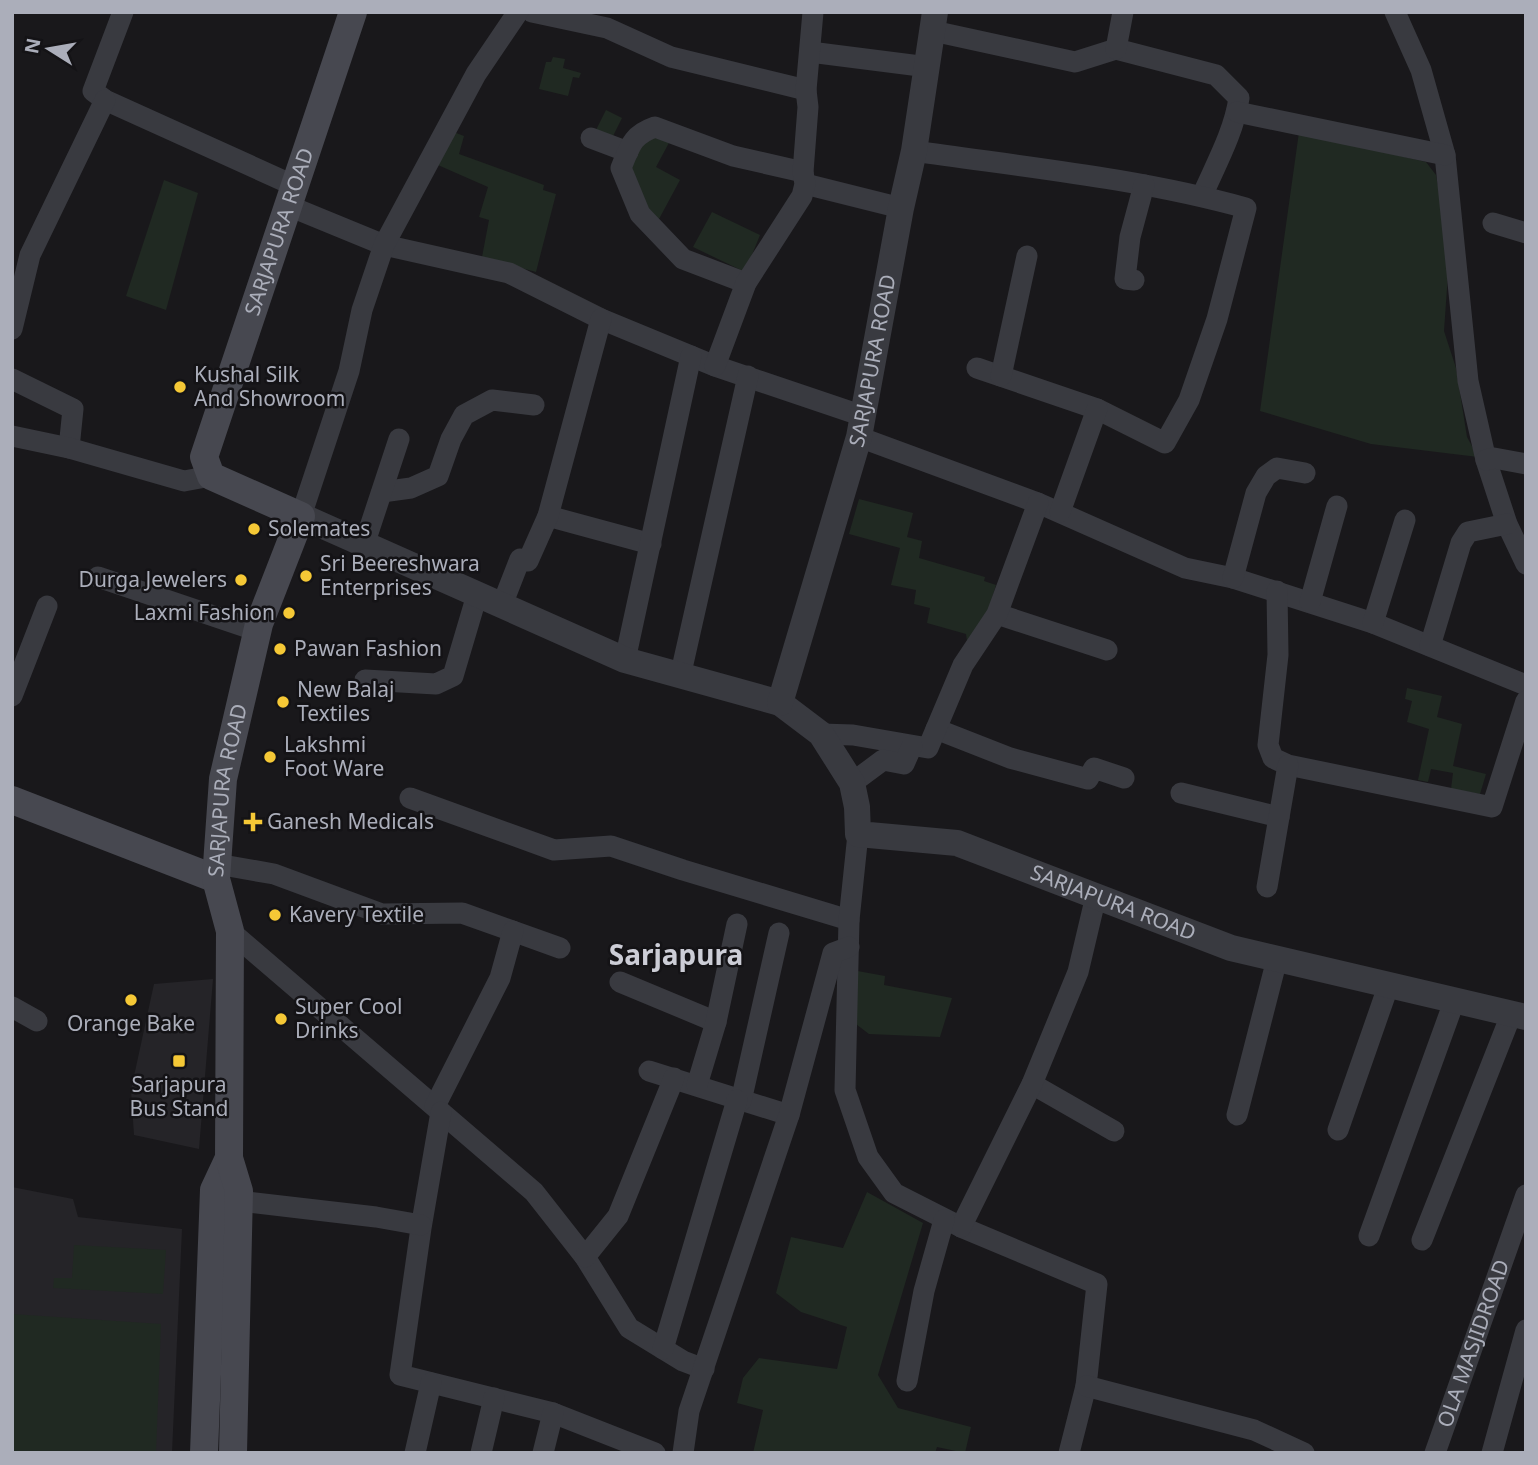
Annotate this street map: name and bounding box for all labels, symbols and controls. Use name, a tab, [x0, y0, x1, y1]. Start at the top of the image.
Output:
north arrow	[14, 14, 84, 84]
text: N	[18, 36, 47, 56]
street label: SARJAPURA ROAD	[237, 144, 320, 319]
street label: SARJAPURA ROAD	[842, 272, 902, 450]
place label: Kushal Silk And Showroom	[194, 360, 345, 412]
marker: Kushal Silk And Showroom	[172, 379, 188, 395]
place label: Solemates	[268, 514, 370, 542]
marker: Solemates	[246, 521, 262, 537]
place label: Sri Beereshwara Enterprises	[320, 549, 480, 601]
place label: Durga Jewelers	[79, 565, 227, 593]
marker: Sri Beereshwara Enterprises	[298, 568, 314, 584]
marker: Durga Jewelers	[233, 572, 249, 588]
place label: Laxmi Fashion	[134, 598, 275, 626]
marker: Laxmi Fashion	[281, 605, 297, 621]
place label: Pawan Fashion	[294, 634, 442, 662]
marker: Pawan Fashion	[272, 641, 288, 657]
place label: New Balaj Textiles	[297, 675, 394, 727]
marker: New Balaj Textiles	[275, 694, 291, 710]
street label: SARJAPURA ROAD	[201, 701, 253, 878]
place label: Lakshmi Foot Ware	[284, 730, 384, 782]
marker: Lakshmi Foot Ware	[262, 749, 278, 765]
place label: Ganesh Medicals	[267, 807, 434, 835]
marker: Ganesh Medicals	[245, 814, 261, 830]
street label: SARJAPURA ROAD	[1027, 858, 1200, 946]
place label: Kavery Textile	[289, 900, 424, 928]
marker: Kavery Textile	[267, 907, 283, 923]
district label: Sarjapura	[609, 935, 743, 973]
marker: Orange Bake	[123, 992, 139, 1008]
place label: Super Cool Drinks	[295, 992, 403, 1044]
place label: Orange Bake	[67, 1009, 195, 1037]
marker: Super Cool Drinks	[273, 1011, 289, 1027]
marker: Sarjapura Bus Stand	[171, 1053, 187, 1069]
place label: Sarjapura Bus Stand	[130, 1070, 228, 1122]
street label: OLA MASJIDROAD	[1430, 1255, 1515, 1431]

